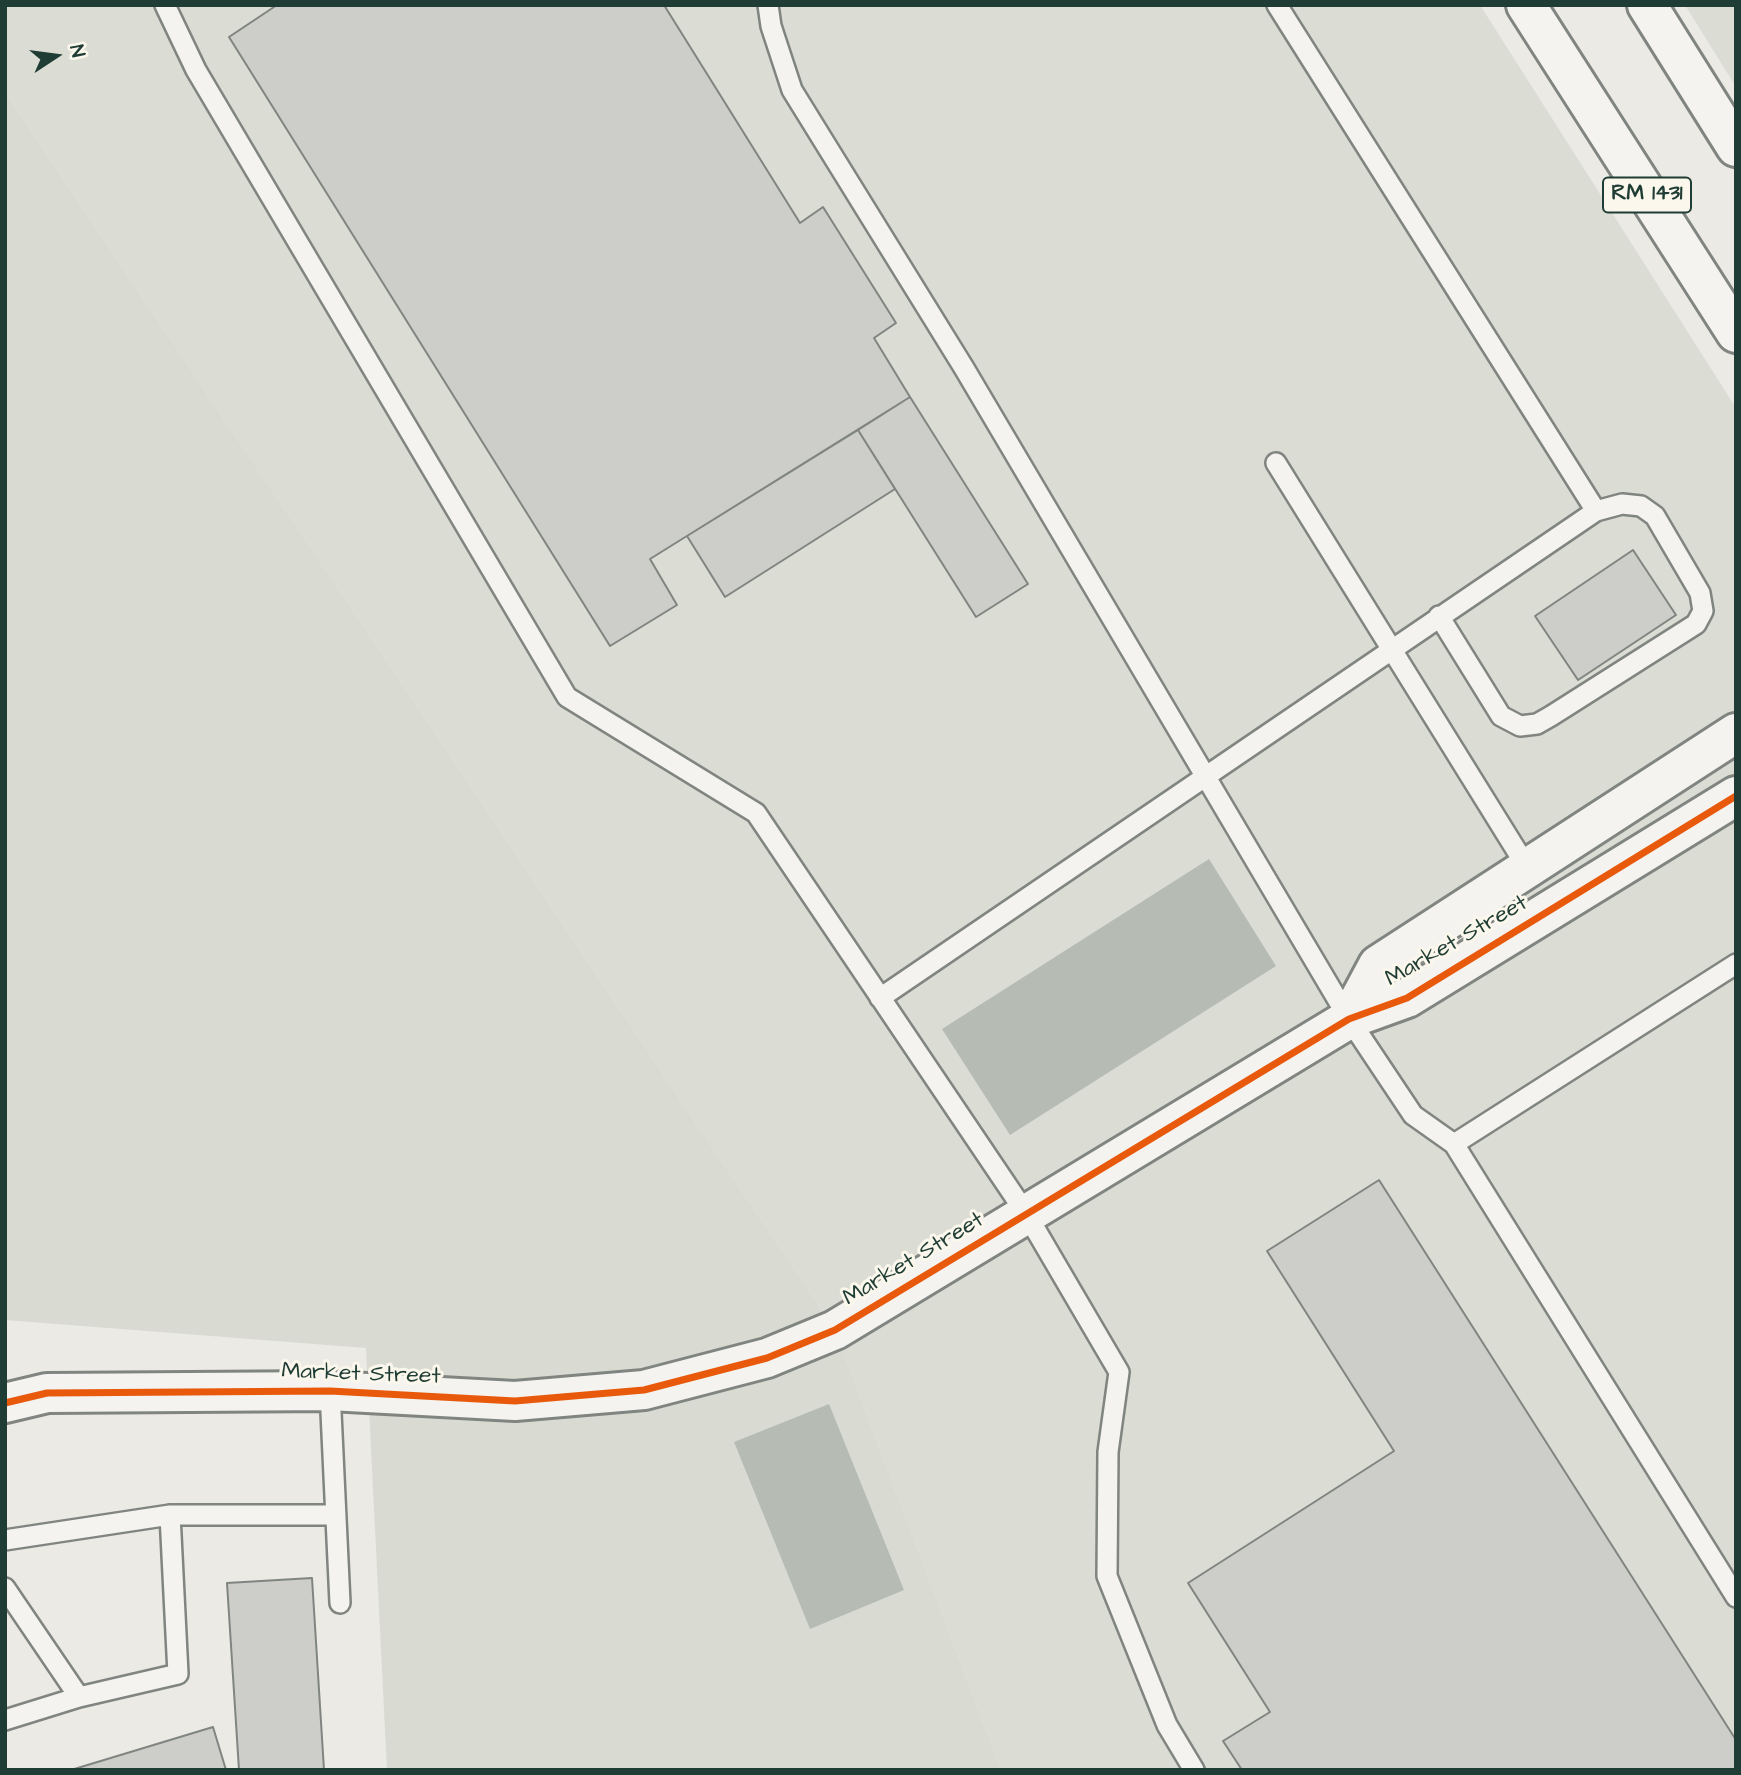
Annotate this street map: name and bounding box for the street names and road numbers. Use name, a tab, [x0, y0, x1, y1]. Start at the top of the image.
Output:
road number: RM 1431	[1603, 178, 1691, 212]
street label: Market Street	[1381, 890, 1533, 994]
street label: Market Street	[839, 1207, 989, 1313]
street label: Market Street	[281, 1358, 441, 1392]

